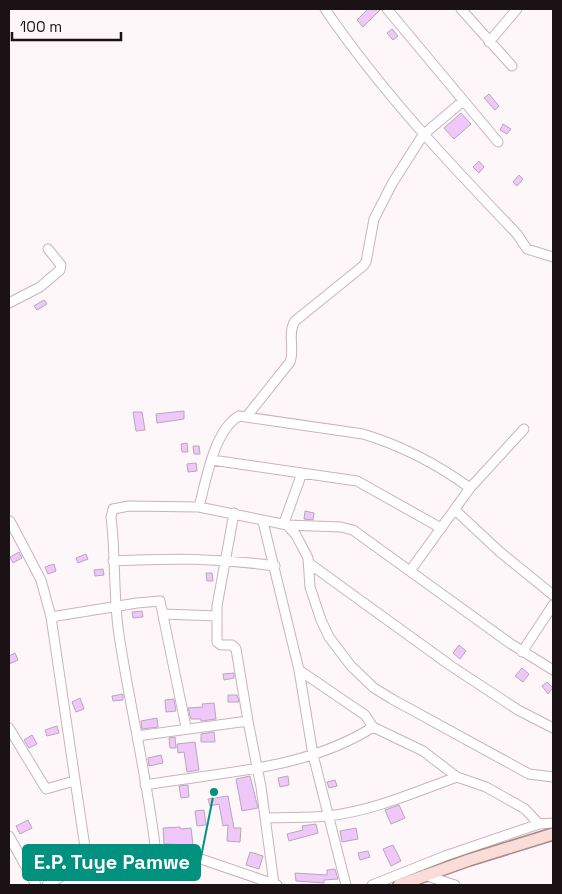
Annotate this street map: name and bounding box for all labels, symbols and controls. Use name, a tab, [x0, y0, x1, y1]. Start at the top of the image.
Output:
scale bar	[12, 10, 121, 42]
text: 100 m	[20, 17, 62, 36]
callout: E.P. Tuye Pamwe	[23, 845, 200, 880]
text: E.P. Tuye Pamwe	[34, 849, 190, 875]

